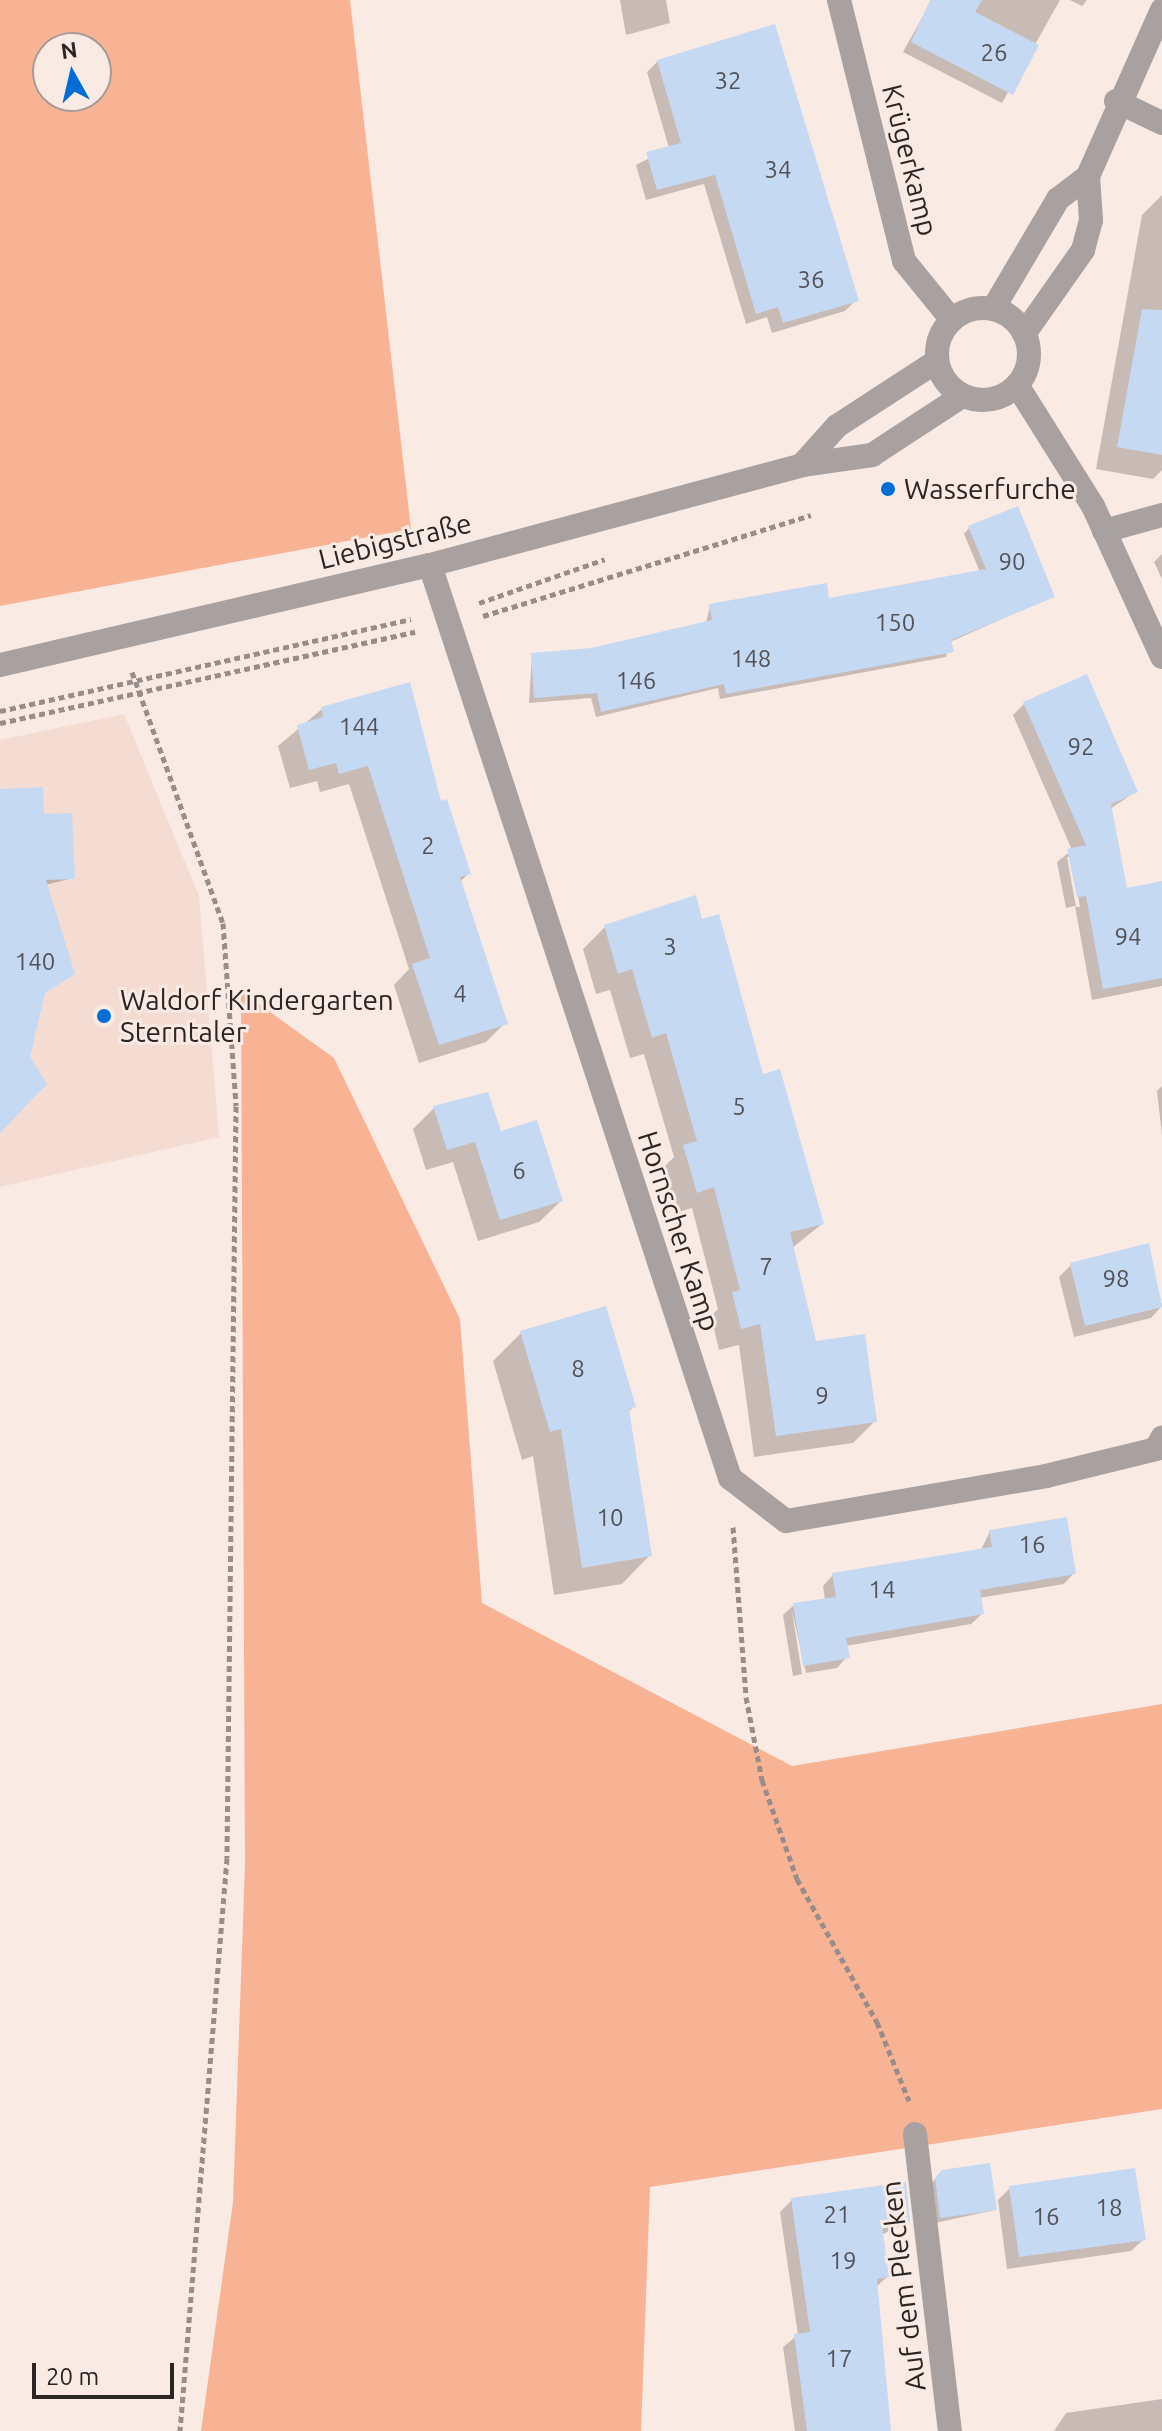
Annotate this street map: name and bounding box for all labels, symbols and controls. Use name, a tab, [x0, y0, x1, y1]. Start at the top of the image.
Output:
north arrow	[32, 32, 112, 112]
text: N	[59, 36, 79, 63]
house number: 26	[980, 39, 1008, 67]
house number: 32	[714, 67, 742, 95]
street label: Krügerkamp	[875, 81, 945, 239]
house number: 34	[764, 156, 792, 184]
house number: 36	[797, 266, 825, 294]
place label: Wasserfurche	[904, 472, 1076, 506]
marker: Wasserfurche	[879, 480, 897, 498]
street label: Liebigstraße	[315, 506, 475, 576]
house number: 90	[998, 548, 1026, 576]
house number: 150	[875, 609, 915, 637]
house number: 148	[731, 645, 771, 673]
house number: 146	[616, 667, 656, 695]
house number: 144	[339, 713, 379, 741]
house number: 92	[1067, 733, 1095, 761]
house number: 2	[421, 832, 435, 860]
house number: 94	[1114, 923, 1142, 951]
house number: 3	[663, 933, 677, 961]
house number: 140	[15, 948, 55, 976]
house number: 4	[453, 980, 467, 1008]
place label: Waldorf Kindergarten Sterntaler	[120, 983, 394, 1049]
marker: Waldorf Kindergarten Sterntaler	[95, 1007, 113, 1025]
house number: 5	[732, 1093, 746, 1121]
street label: Hornscher Kamp	[631, 1127, 727, 1335]
house number: 6	[512, 1157, 526, 1185]
house number: 7	[759, 1253, 773, 1281]
house number: 98	[1102, 1265, 1130, 1293]
house number: 8	[571, 1355, 585, 1383]
house number: 9	[815, 1382, 829, 1410]
house number: 10	[596, 1504, 624, 1532]
house number: 16	[1018, 1531, 1046, 1559]
house number: 14	[868, 1576, 896, 1604]
street label: Auf dem Plecken	[873, 2179, 933, 2393]
house number: 18	[1095, 2194, 1123, 2222]
house number: 21	[823, 2201, 851, 2229]
house number: 16	[1032, 2203, 1060, 2231]
house number: 19	[829, 2247, 857, 2275]
house number: 17	[825, 2345, 853, 2373]
scale bar	[36, 2347, 178, 2397]
text: 20 m	[46, 2363, 99, 2390]

